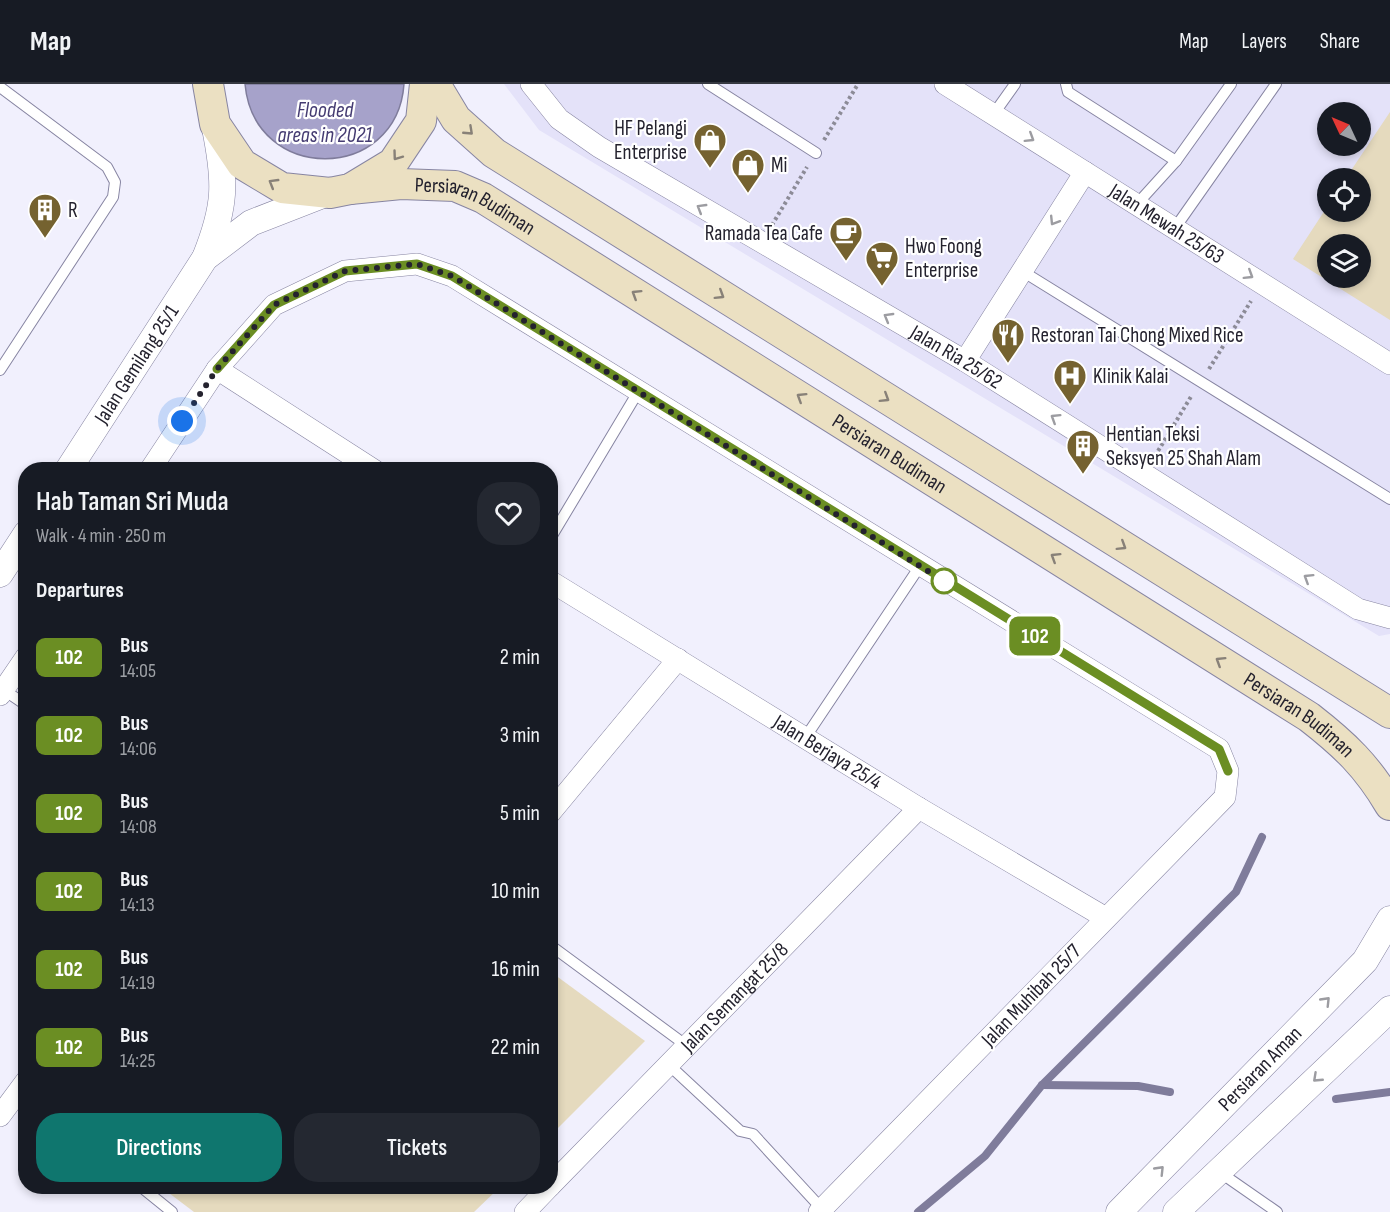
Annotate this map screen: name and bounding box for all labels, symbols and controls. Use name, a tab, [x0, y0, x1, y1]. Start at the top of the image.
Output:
text: Map	[30, 25, 71, 58]
text: Map	[1179, 29, 1208, 54]
text: Layers	[1241, 29, 1287, 54]
text: Share	[1320, 29, 1360, 54]
water label: Flooded areas in 2021	[277, 97, 373, 149]
north arrow	[1317, 102, 1371, 156]
map controls	[1317, 102, 1371, 288]
place label: HF Pelangi Enterprise	[614, 116, 687, 165]
shop icon: HF Pelangi Enterprise	[692, 122, 728, 169]
one-way arrow	[462, 124, 473, 135]
one-way arrow	[1024, 130, 1034, 142]
shop icon: Mi	[730, 147, 766, 194]
one-way arrow	[393, 149, 404, 160]
place label: Mi	[771, 153, 787, 178]
button: locate	[1317, 168, 1371, 222]
street label: Persiaran Budiman	[414, 173, 540, 241]
one-way arrow	[269, 178, 279, 190]
street label: Jalan Mewah 25/63	[1104, 178, 1228, 269]
building icon: R	[27, 192, 63, 239]
place label: R	[68, 198, 78, 223]
one-way arrow	[697, 204, 707, 215]
one-way arrow	[1050, 214, 1061, 225]
cafe icon: Ramada Tea Cafe	[828, 215, 864, 262]
place label: Ramada Tea Cafe	[705, 221, 823, 246]
place label: Hwo Foong Enterprise	[905, 234, 982, 283]
button: layers	[1317, 234, 1371, 288]
supermarket icon: Hwo Foong Enterprise	[864, 240, 900, 287]
one-way arrow	[1242, 268, 1253, 279]
one-way arrow	[714, 287, 724, 299]
one-way arrow	[632, 289, 642, 301]
street label: Jalan Gemilang 25/1	[89, 300, 185, 429]
one-way arrow	[884, 313, 894, 324]
restaurant icon: Restoran Tai Chong Mixed Rice	[990, 317, 1026, 364]
street label: Jalan Ria 25/62	[905, 319, 1007, 394]
place label: Restoran Tai Chong Mixed Rice	[1031, 323, 1243, 348]
hospital icon: Klinik Kalai	[1052, 358, 1088, 405]
place label: Klinik Kalai	[1093, 364, 1168, 389]
one-way arrow	[878, 391, 889, 402]
one-way arrow	[797, 393, 807, 405]
your location	[167, 406, 197, 436]
street label: Persiaran Budiman	[828, 409, 951, 499]
one-way arrow	[1050, 414, 1061, 425]
place label: Hentian Teksi Seksyen 25 Shah Alam	[1106, 422, 1261, 471]
building icon: Hentian Teksi Seksyen 25 Shah Alam	[1065, 428, 1101, 475]
button: heart	[477, 482, 540, 545]
text: Hab Taman Sri Muda	[36, 485, 229, 518]
text: Walk · 4 min · 250 m	[36, 524, 166, 548]
one-way arrow	[1116, 538, 1126, 550]
one-way arrow	[1051, 553, 1061, 565]
unlabelled marker	[931, 568, 957, 594]
one-way arrow	[1304, 573, 1314, 585]
text: Departures	[36, 577, 124, 604]
line badge: 102	[1000, 616, 1070, 656]
text: 102	[1021, 624, 1049, 649]
text: Bus	[120, 632, 149, 659]
text: 2 min	[500, 644, 540, 671]
text: 102	[55, 645, 83, 670]
one-way arrow	[1216, 657, 1227, 668]
text: 14:05	[120, 659, 156, 683]
street label: Persiaran Budiman	[1239, 667, 1360, 763]
street label: Jalan Berjaya 25/4	[768, 709, 886, 795]
text: Bus	[120, 710, 149, 737]
text: 3 min	[500, 722, 540, 749]
text: 102	[55, 723, 83, 748]
text: 14:06	[120, 737, 157, 761]
text: Bus	[120, 788, 149, 815]
text: 5 min	[500, 800, 540, 827]
text: 102	[55, 801, 83, 826]
text: 14:08	[120, 815, 157, 839]
text: Bus	[120, 866, 149, 893]
text: 10 min	[491, 878, 540, 905]
text: 102	[55, 879, 83, 904]
text: 14:13	[120, 893, 155, 917]
street label: Jalan Semangat 25/8	[675, 937, 794, 1058]
street label: Jalan Muhibah 25/7	[976, 939, 1087, 1052]
text: Bus	[120, 944, 149, 971]
text: 16 min	[492, 956, 540, 983]
text: 102	[55, 957, 83, 982]
text: 14:19	[120, 971, 155, 995]
one-way arrow	[1319, 997, 1330, 1007]
street label: Persiaran Aman	[1213, 1021, 1307, 1116]
text: Bus	[120, 1022, 149, 1049]
text: 22 min	[491, 1034, 540, 1061]
text: 102	[55, 1035, 83, 1060]
text: 14:25	[120, 1049, 155, 1073]
one-way arrow	[1313, 1071, 1323, 1082]
button: Directions	[36, 1113, 282, 1182]
button: Tickets	[294, 1113, 540, 1182]
one-way arrow	[1153, 1167, 1164, 1178]

